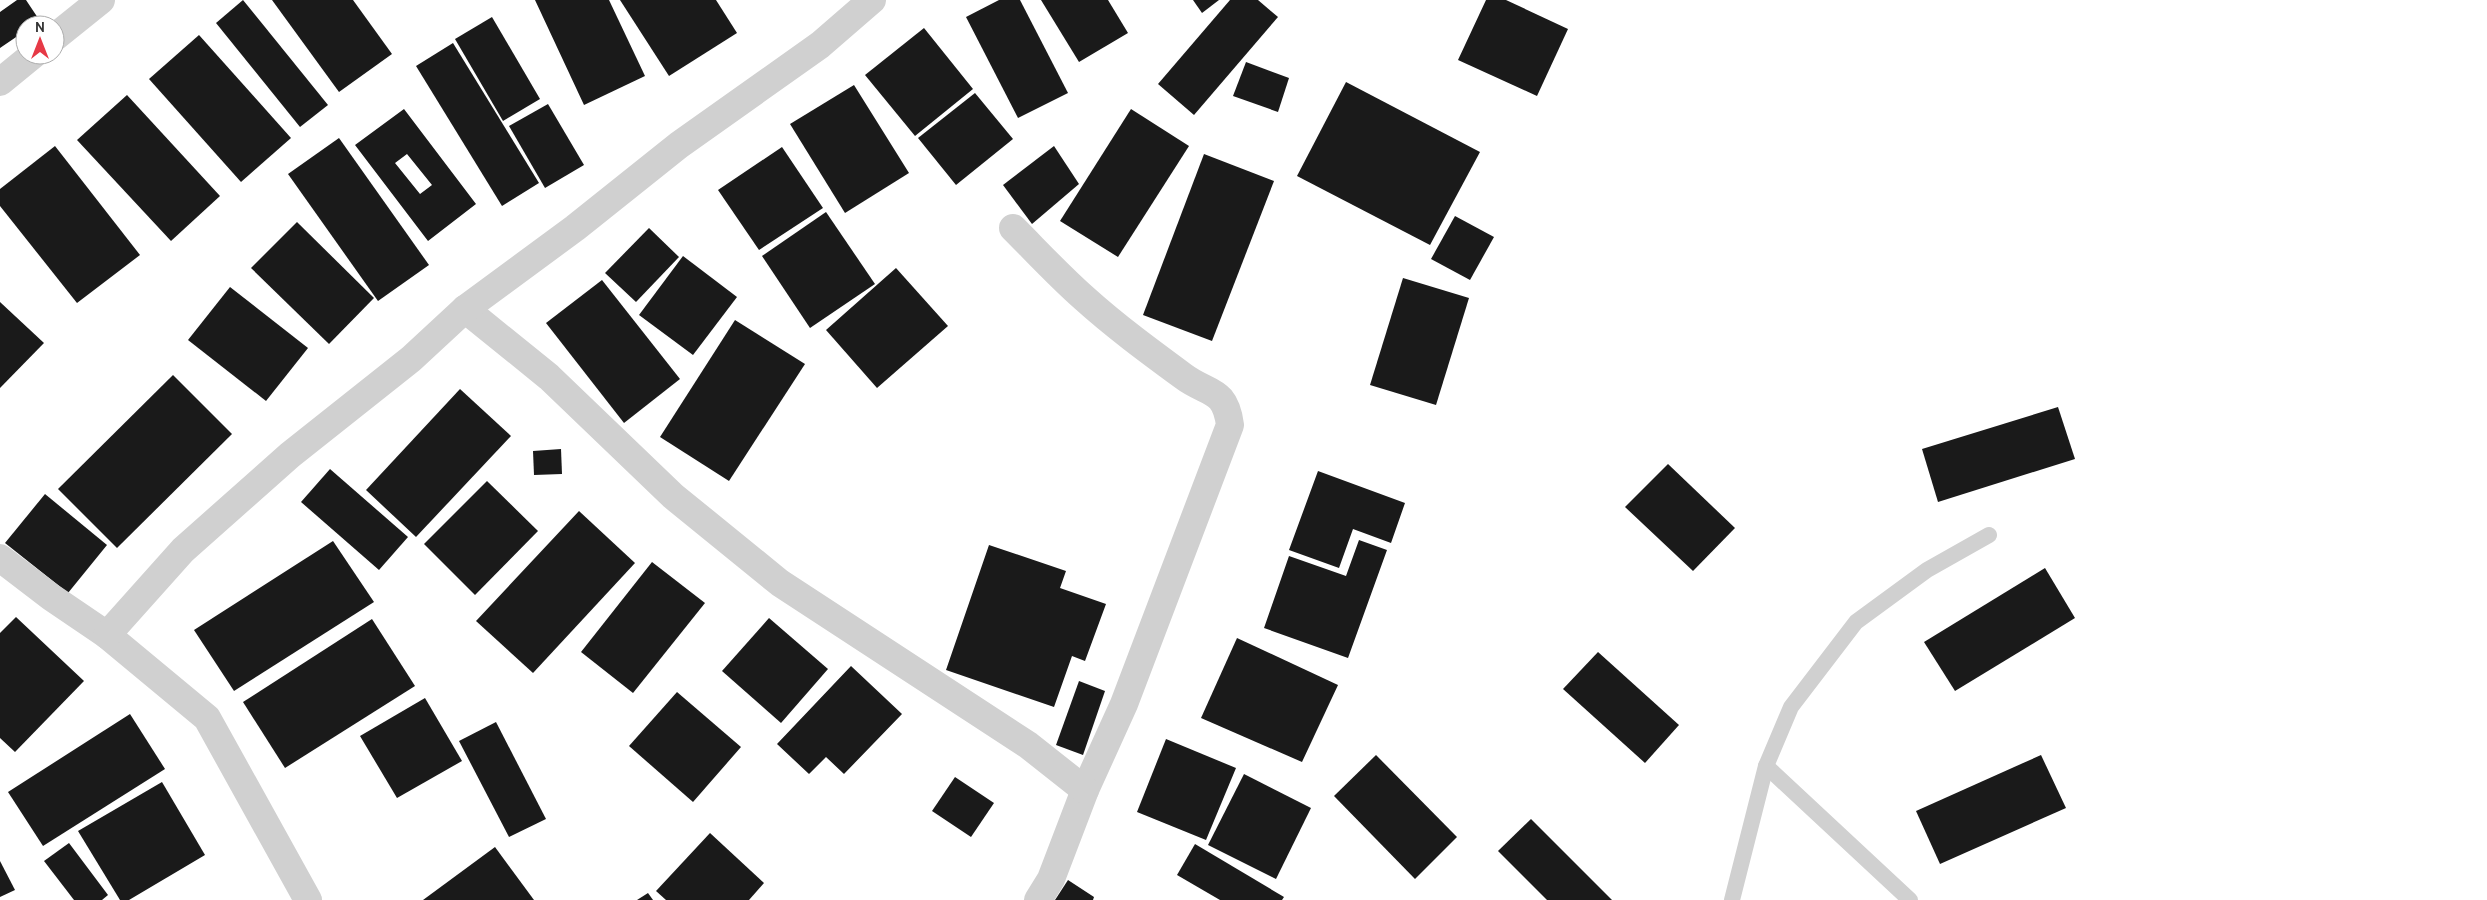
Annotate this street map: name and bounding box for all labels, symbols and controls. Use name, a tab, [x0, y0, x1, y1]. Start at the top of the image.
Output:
north arrow	[15, 15, 65, 65]
text: N	[35, 18, 45, 36]

